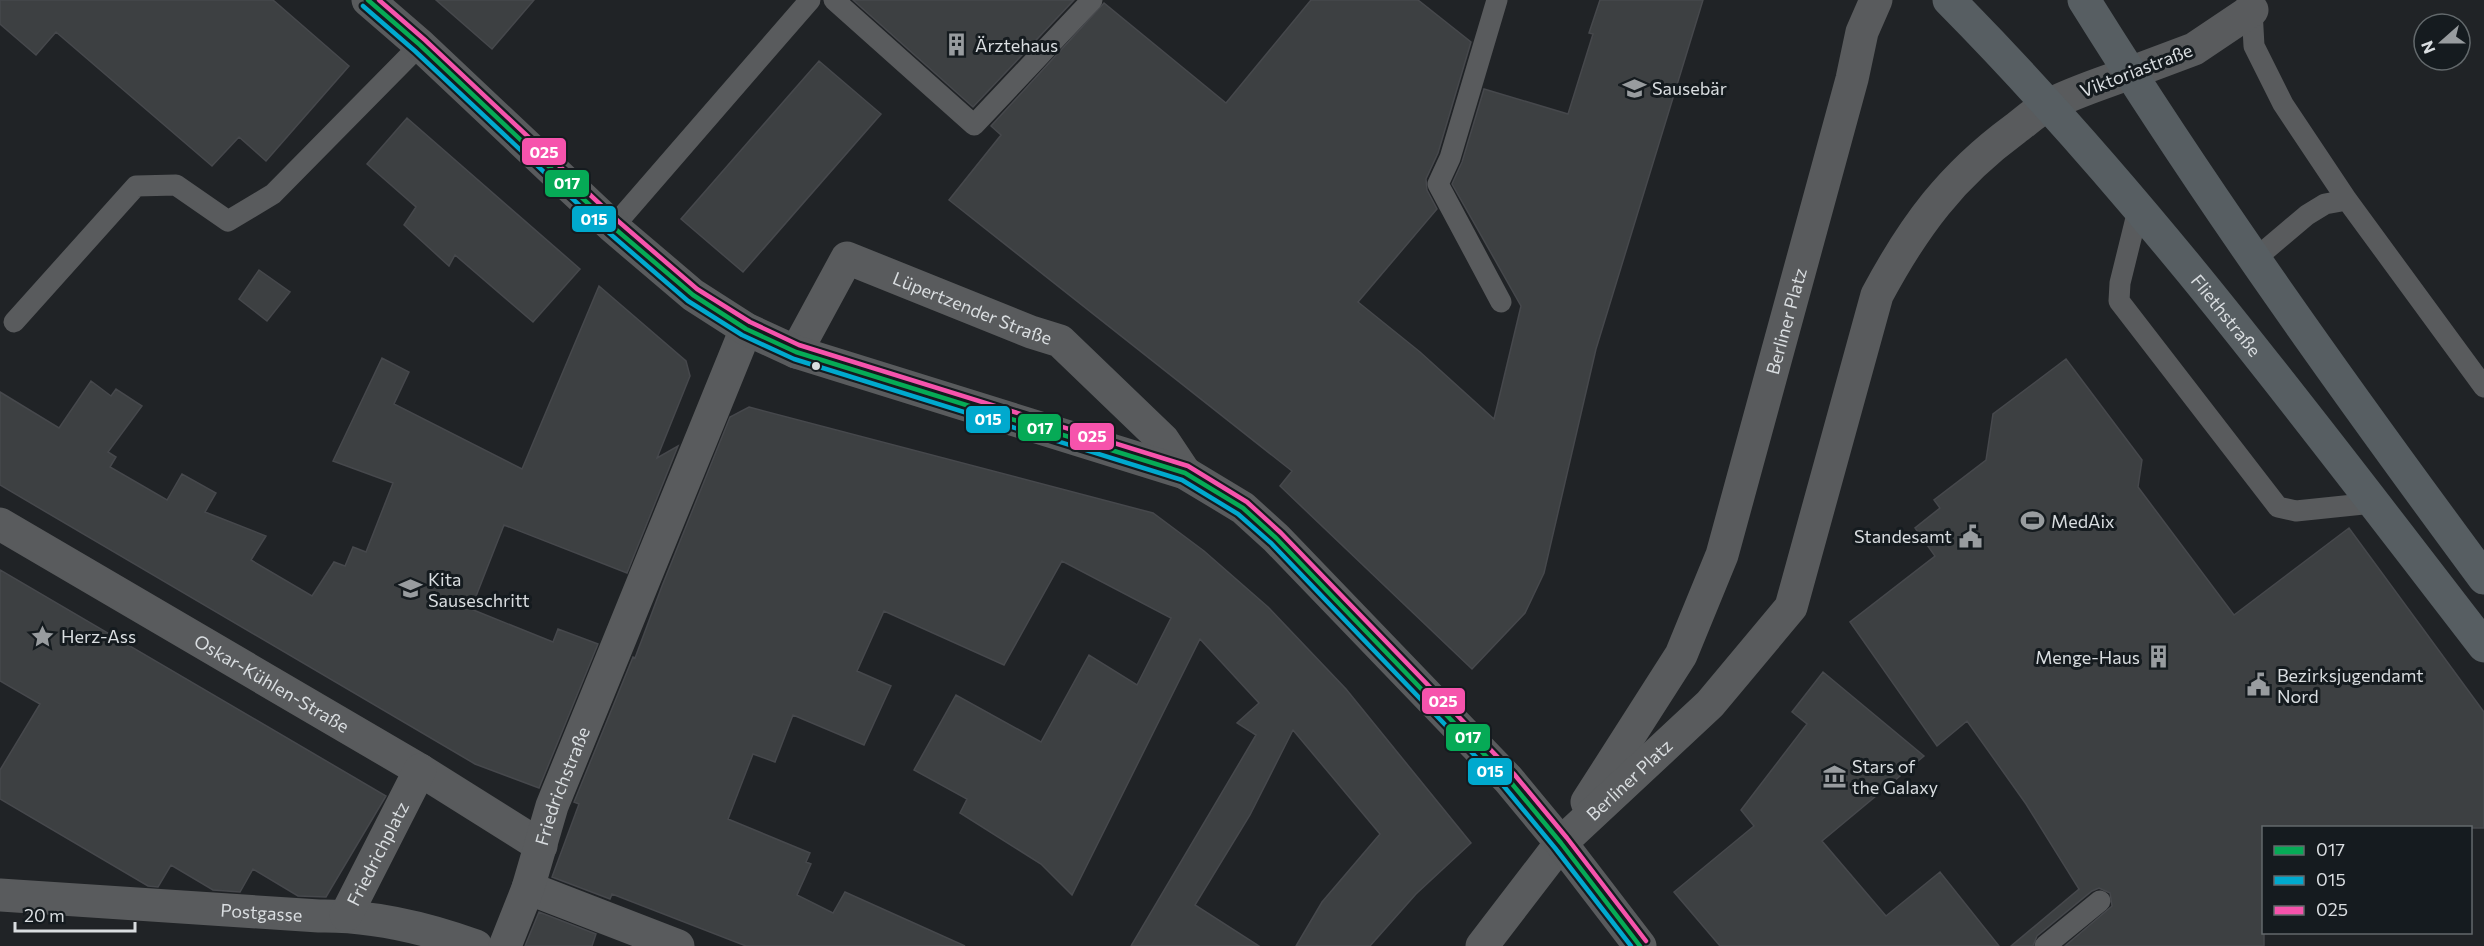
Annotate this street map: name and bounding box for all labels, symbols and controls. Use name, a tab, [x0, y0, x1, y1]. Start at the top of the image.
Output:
north arrow	[2412, 12, 2472, 72]
building icon: Ärztehaus	[944, 32, 970, 58]
place label: Ärztehaus	[975, 34, 1058, 56]
street label: Viktoriastraße	[2077, 39, 2195, 101]
text: N	[2417, 39, 2439, 57]
school or university icon: Sausebär	[1621, 75, 1647, 101]
place label: Sausebär	[1652, 77, 1727, 99]
line badge: 025	[521, 137, 567, 166]
text: 025	[530, 142, 558, 161]
line badge: 017	[544, 169, 590, 198]
text: 017	[554, 173, 581, 192]
line badge: 015	[571, 205, 617, 233]
text: 015	[580, 209, 608, 228]
street label: Berliner Platz	[1761, 265, 1811, 377]
street label: Lüpertzender Straße	[890, 267, 1055, 349]
street label: Fliethstraße	[2187, 270, 2266, 361]
unlabelled marker	[810, 360, 822, 372]
line badge: 015	[965, 405, 1011, 434]
text: 015	[974, 409, 1002, 428]
line badge: 017	[1017, 413, 1062, 442]
text: 017	[1027, 418, 1054, 437]
line badge: 025	[1069, 422, 1115, 451]
text: 025	[1078, 426, 1106, 445]
sports icon: MedAix	[2020, 508, 2046, 534]
place label: MedAix	[2051, 510, 2115, 532]
public building icon: Standesamt	[1957, 523, 1983, 549]
place label: Standesamt	[1854, 525, 1952, 547]
place label: Kita Sauseschritt	[428, 568, 530, 611]
school or university icon: Kita Sauseschritt	[397, 576, 423, 602]
place icon: Herz-Ass	[30, 623, 56, 649]
place label: Herz-Ass	[61, 625, 136, 647]
street label: Oskar-Kühlen-Straße	[190, 629, 353, 737]
building icon: Menge-Haus	[2145, 644, 2171, 670]
place label: Menge-Haus	[2035, 646, 2140, 668]
place label: Bezirksjugendamt Nord	[2277, 664, 2424, 707]
public building icon: Bezirksjugendamt Nord	[2246, 672, 2272, 698]
line badge: 025	[1421, 687, 1466, 715]
text: 025	[1429, 691, 1457, 710]
street label: Friedrichstraße	[530, 723, 594, 848]
line badge: 017	[1445, 723, 1491, 752]
text: 017	[1455, 727, 1482, 746]
street label: Berliner Platz	[1581, 734, 1677, 825]
place label: Stars of the Galaxy	[1852, 755, 1938, 798]
line badge: 015	[1467, 757, 1513, 786]
text: 015	[1476, 761, 1504, 780]
museum icon: Stars of the Galaxy	[1821, 763, 1847, 789]
street label: Friedrichplatz	[342, 798, 413, 909]
legend	[2262, 826, 2472, 934]
text: 017	[2316, 838, 2345, 860]
text: 015	[2316, 868, 2346, 890]
scale bar	[15, 895, 135, 933]
text: 025	[2316, 898, 2348, 920]
street label: Postgasse	[220, 899, 303, 926]
text: 20 m	[24, 904, 65, 926]

